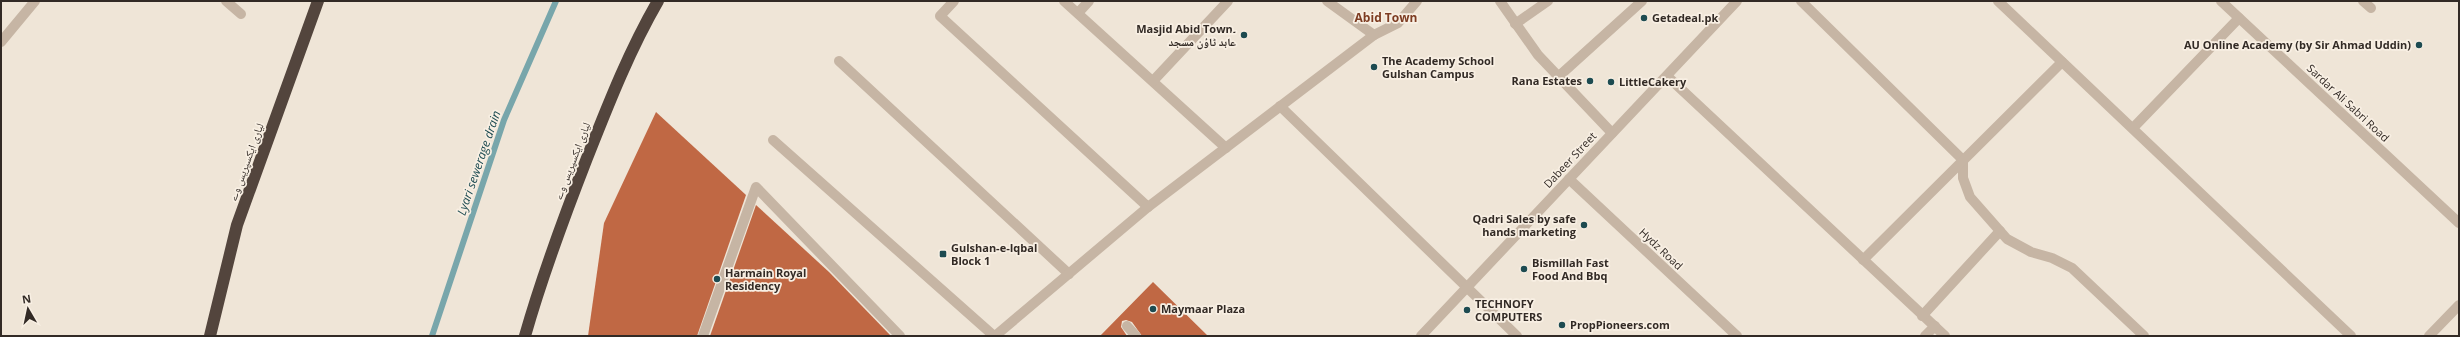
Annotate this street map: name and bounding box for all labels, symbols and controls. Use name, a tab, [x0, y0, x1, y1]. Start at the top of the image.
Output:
district label: Abid Town	[1355, 9, 1417, 26]
place label: Getadeal.pk	[1652, 10, 1718, 25]
marker: Getadeal.pk	[1639, 13, 1649, 23]
place label: Masjid Abid Town۔ عابد ٹاؤن مسجد	[1136, 21, 1236, 50]
marker: Masjid Abid Town۔ عابد ٹاؤن مسجد	[1239, 30, 1249, 40]
place label: AU Online Academy (by Sir Ahmad Uddin)	[2184, 37, 2411, 52]
marker: AU Online Academy (by Sir Ahmad Uddin)	[2414, 40, 2424, 50]
place label: The Academy School Gulshan Campus	[1382, 53, 1494, 81]
street label: Sardar Ali Sabri Road	[2304, 61, 2393, 145]
marker: The Academy School Gulshan Campus	[1369, 62, 1379, 72]
place label: Rana Estates	[1512, 73, 1583, 88]
place label: LittleCakery	[1619, 74, 1687, 89]
marker: Rana Estates	[1585, 76, 1595, 86]
marker: LittleCakery	[1606, 77, 1616, 87]
water label: Lyari sewerage drain	[453, 108, 504, 218]
street label: لیاری ایکسپریس وے	[550, 120, 593, 202]
street label: لیاری ایکسپریس وے	[225, 121, 267, 203]
street label: Dabeer Street	[1540, 128, 1599, 191]
place label: Qadri Sales by safe hands marketing	[1473, 211, 1577, 239]
marker: Qadri Sales by safe hands marketing	[1579, 220, 1589, 230]
street label: Hydz Road	[1636, 225, 1686, 273]
place label: Gulshan-e-Iqbal Block 1	[951, 240, 1037, 268]
marker: Gulshan-e-Iqbal Block 1	[938, 249, 948, 259]
place label: Bismillah Fast Food And Bbq	[1532, 255, 1609, 283]
marker: Bismillah Fast Food And Bbq	[1519, 264, 1529, 274]
place label: Harmain Royal Residency	[725, 265, 806, 293]
marker: Harmain Royal Residency	[712, 274, 722, 284]
north arrow	[8, 289, 48, 329]
text: N	[21, 291, 32, 307]
place label: TECHNOFY COMPUTERS	[1475, 296, 1542, 324]
place label: Maymaar Plaza	[1161, 301, 1245, 316]
marker: Maymaar Plaza	[1148, 304, 1158, 314]
marker: TECHNOFY COMPUTERS	[1462, 305, 1472, 315]
place label: PropPioneers.com	[1570, 317, 1670, 332]
marker: PropPioneers.com	[1557, 320, 1567, 330]

